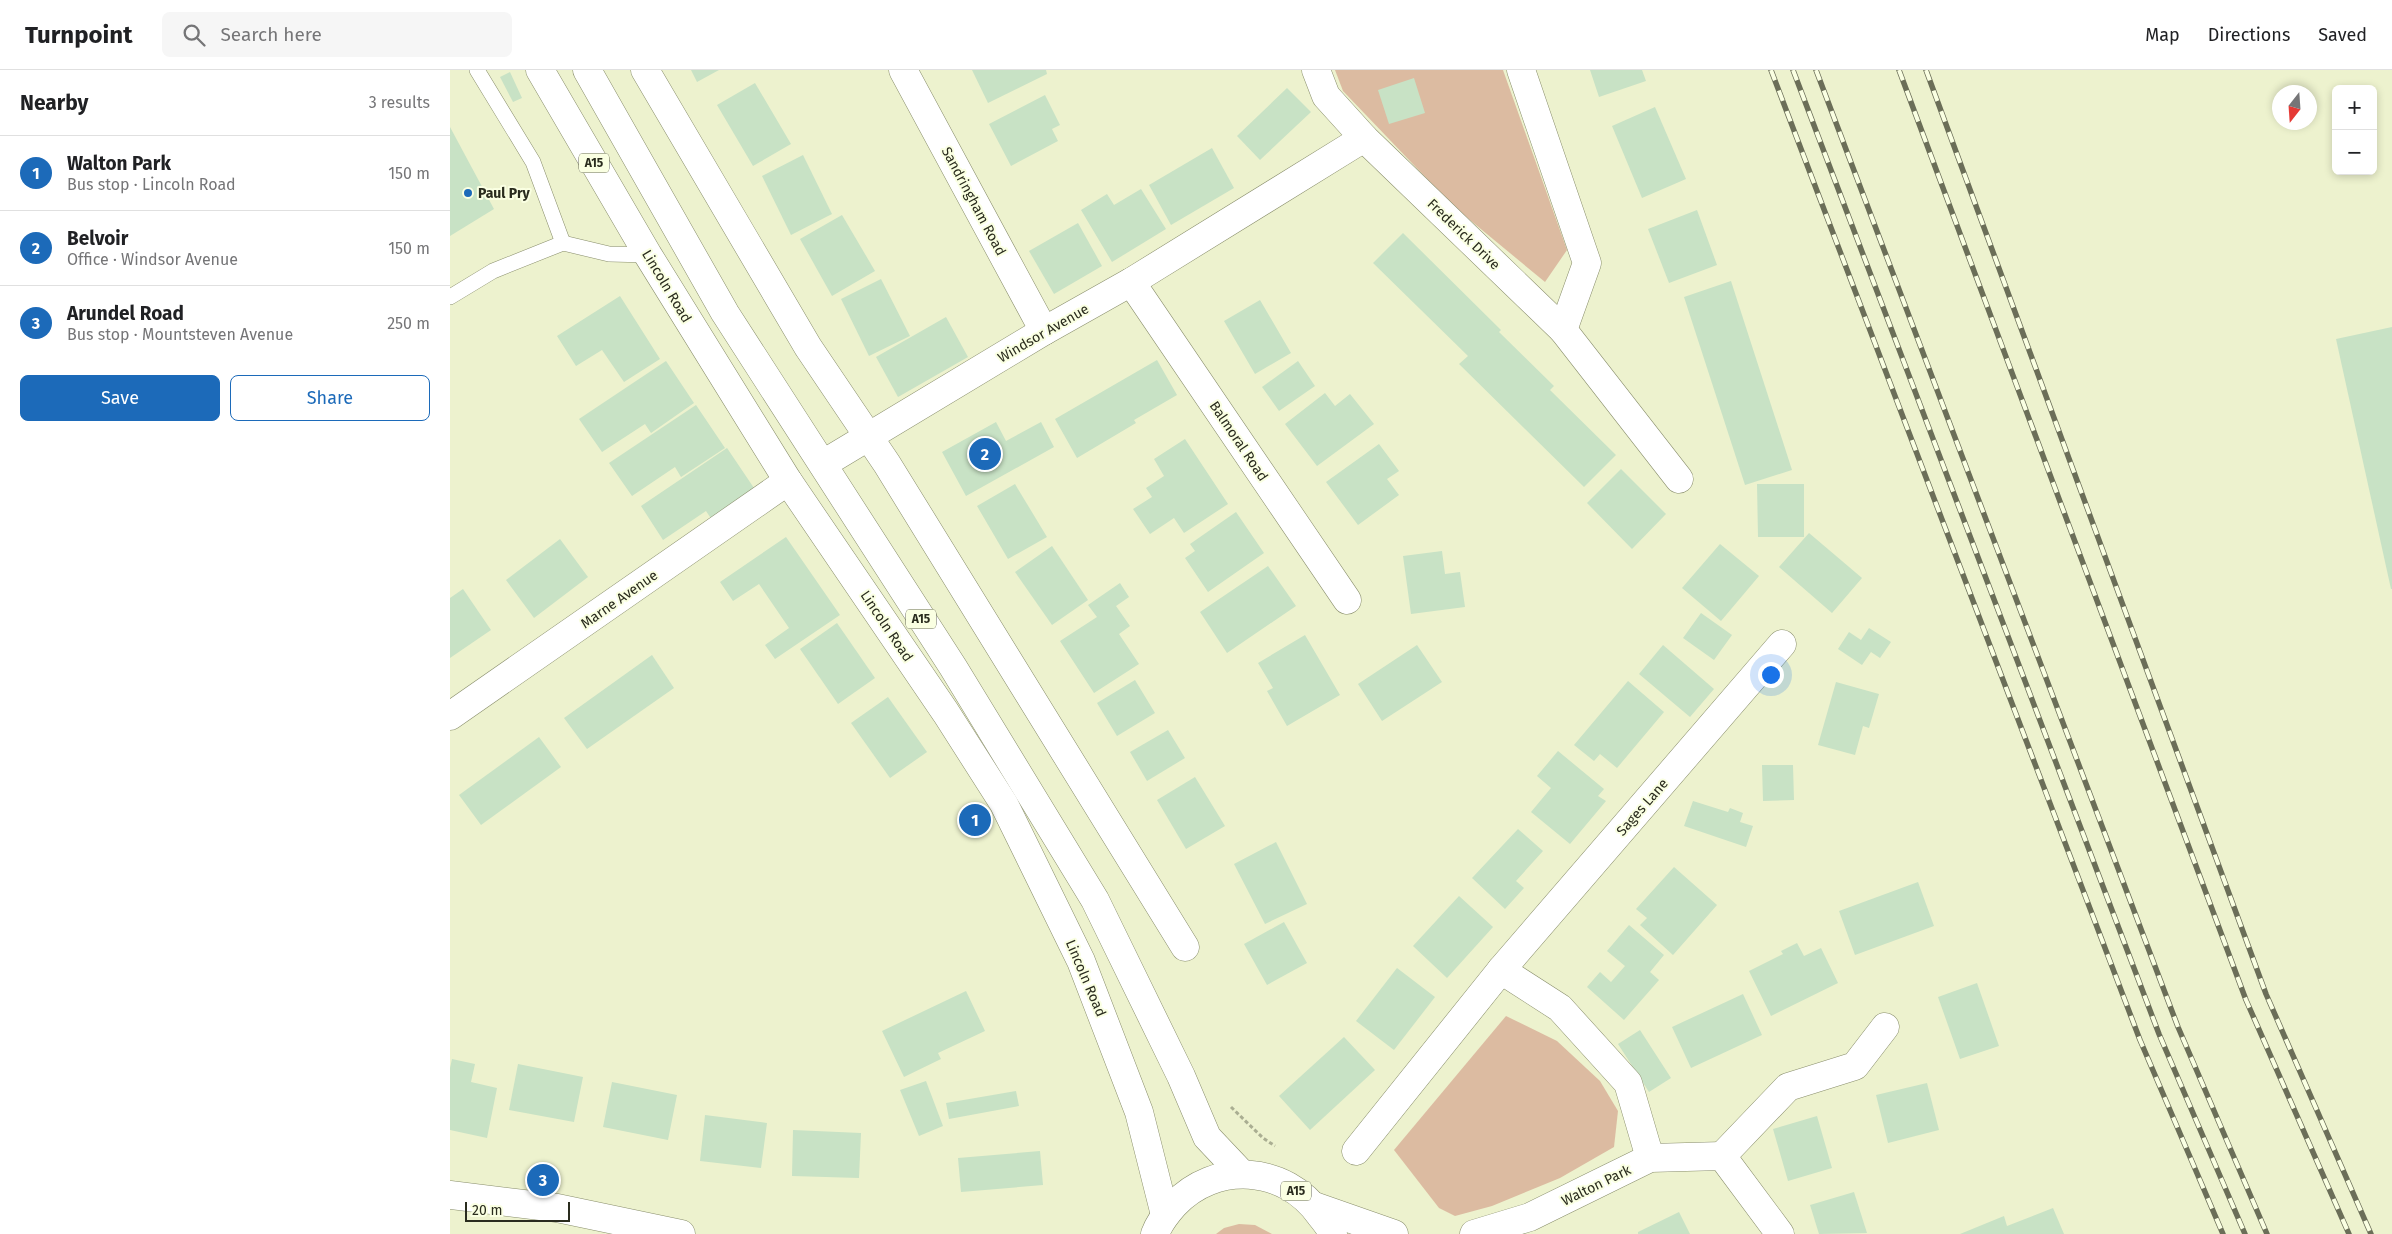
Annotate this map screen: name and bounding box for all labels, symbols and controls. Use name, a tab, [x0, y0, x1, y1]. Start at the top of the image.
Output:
search box	[162, 12, 512, 57]
text: Turnpoint	[25, 21, 132, 49]
icon: search	[180, 21, 208, 49]
text: Search here	[220, 23, 322, 46]
text: Map	[2145, 24, 2180, 46]
text: Directions	[2208, 24, 2290, 46]
text: Saved	[2318, 24, 2367, 46]
north arrow	[2272, 85, 2317, 130]
map controls	[2332, 85, 2377, 175]
button: +	[2332, 85, 2377, 130]
text: Nearby	[20, 90, 88, 116]
text: 3 results	[369, 93, 430, 112]
button: −	[2332, 130, 2377, 175]
street label: Sandringham Road	[938, 144, 1009, 258]
text: Walton Park	[67, 152, 171, 175]
road number: A15	[579, 154, 609, 172]
text: 1	[32, 164, 40, 183]
text: 150 m	[388, 164, 430, 183]
text: Bus stop · Lincoln Road	[67, 175, 236, 194]
place label: Paul Pry	[478, 185, 531, 202]
marker: Paul Pry	[462, 187, 474, 199]
street label: Frederick Drive	[1424, 195, 1504, 273]
text: Belvoir	[67, 227, 128, 250]
text: 2	[32, 239, 40, 258]
text: 150 m	[388, 239, 430, 258]
street label: Lincoln Road	[638, 247, 695, 326]
text: Office · Windsor Avenue	[67, 250, 238, 269]
street label: Windsor Avenue	[995, 300, 1092, 366]
text: Arundel Road	[67, 302, 184, 325]
text: 3	[32, 314, 40, 333]
text: 250 m	[387, 314, 430, 333]
text: Bus stop · Mountsteven Avenue	[67, 325, 293, 344]
button: Save	[20, 375, 220, 421]
button: Share	[230, 375, 430, 421]
street label: Balmoral Road	[1206, 398, 1272, 484]
pin: 2	[969, 435, 1001, 473]
street label: Marne Avenue	[578, 567, 661, 632]
street label: Lincoln Road	[857, 588, 917, 665]
road number: A15	[906, 610, 936, 628]
your location	[1758, 662, 1784, 688]
street label: Sages Lane	[1613, 775, 1672, 839]
pin: 1	[959, 801, 991, 839]
street label: Lincoln Road	[1062, 937, 1109, 1019]
pin: 3	[527, 1161, 559, 1199]
street label: Walton Park	[1559, 1161, 1634, 1210]
road number: A15	[1281, 1182, 1311, 1200]
scale bar	[465, 1199, 570, 1222]
text: 20 m	[472, 1202, 502, 1219]

